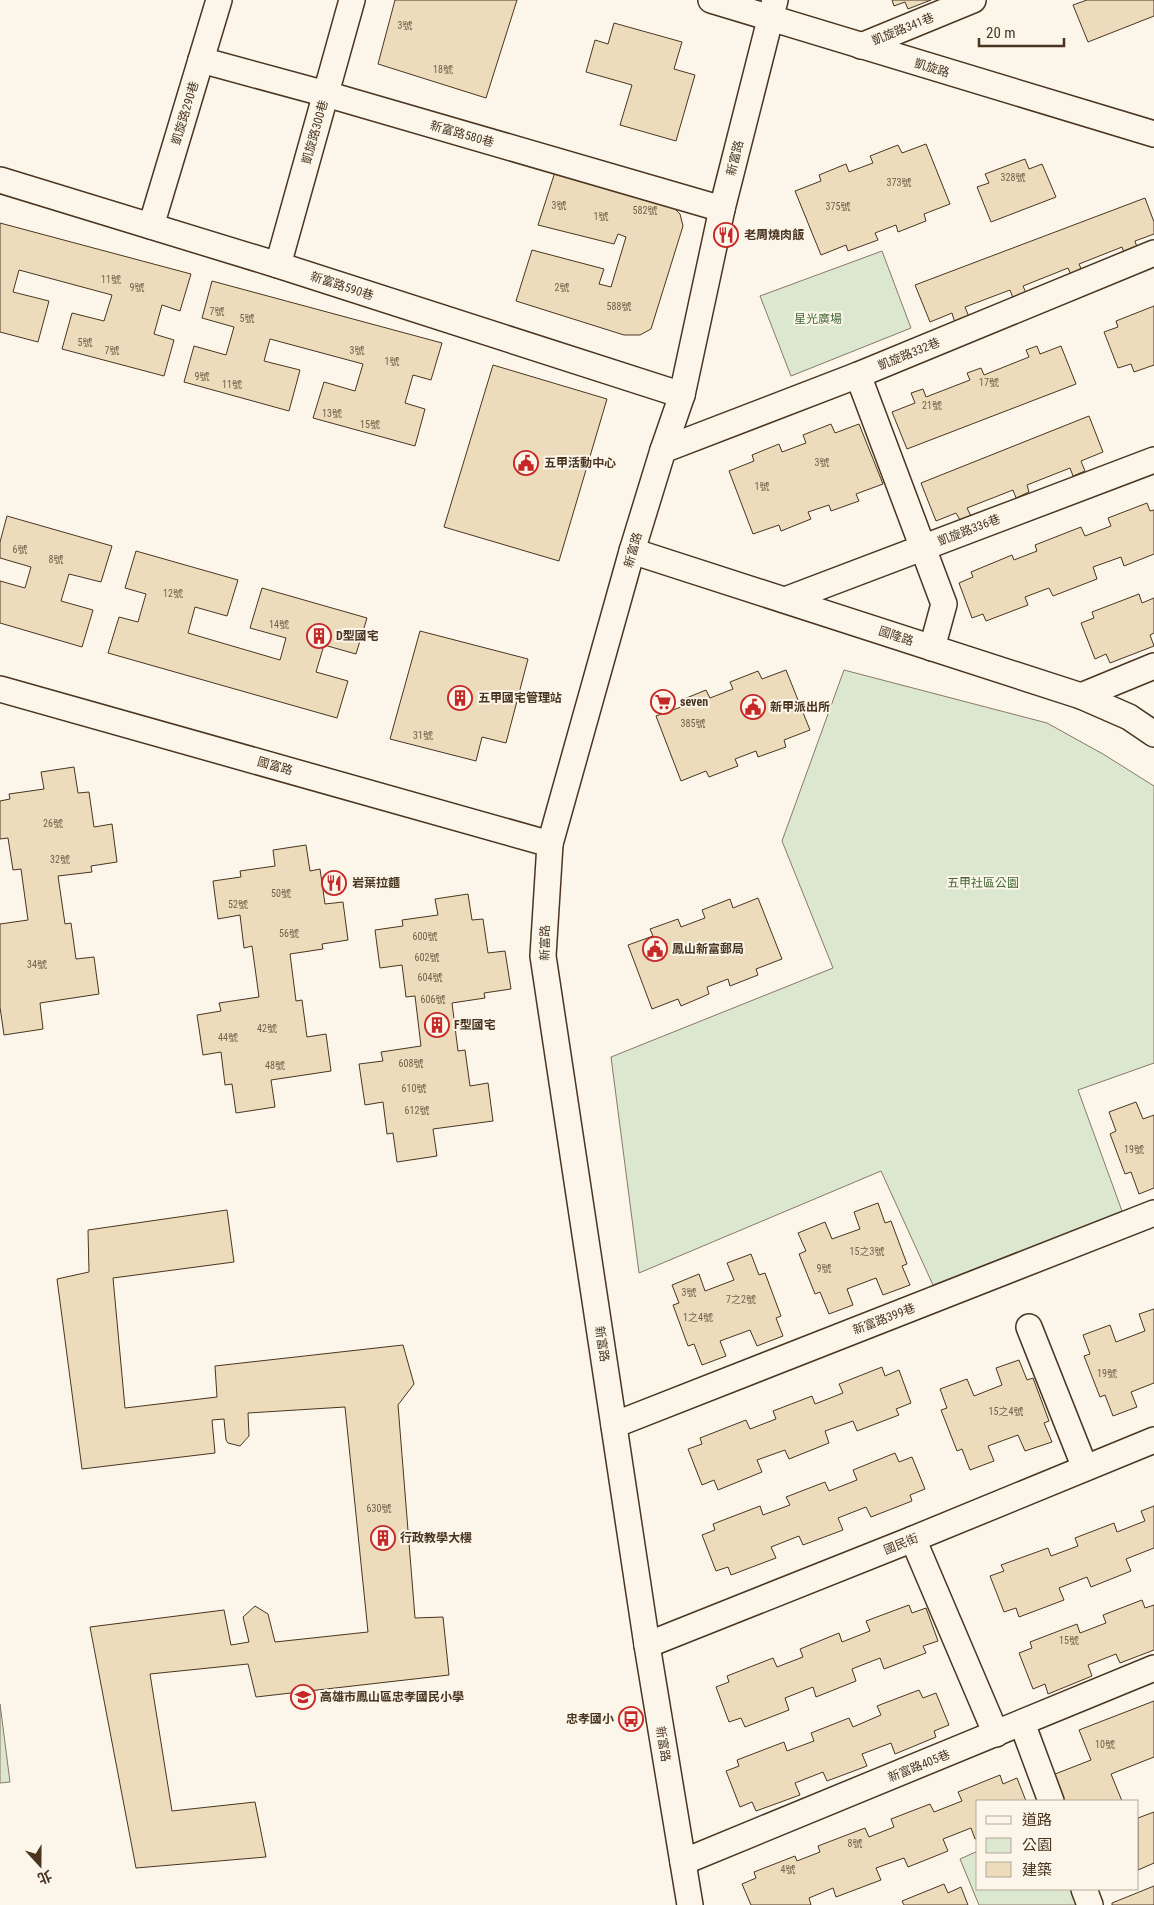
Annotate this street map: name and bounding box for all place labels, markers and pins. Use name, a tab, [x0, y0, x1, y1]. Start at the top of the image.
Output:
restaurant icon: 老周燒肉飯	[713, 222, 739, 248]
place label: 老周燒肉飯	[744, 228, 805, 242]
public building icon: 五甲活動中心	[513, 450, 539, 476]
place label: 五甲活動中心	[544, 456, 616, 470]
building icon: D型國宅	[306, 623, 332, 649]
place label: D型國宅	[336, 629, 379, 643]
building icon: 五甲國宅管理站	[447, 685, 473, 711]
supermarket icon: seven	[650, 689, 676, 715]
place label: 五甲國宅管理站	[478, 691, 562, 705]
public building icon: 新甲派出所	[740, 694, 766, 720]
place label: seven	[680, 695, 708, 709]
place label: 新甲派出所	[770, 700, 830, 714]
restaurant icon: 岩葉拉麵	[321, 870, 347, 896]
place label: 岩葉拉麵	[352, 876, 400, 890]
public building icon: 鳳山新富郵局	[642, 936, 668, 962]
place label: 鳳山新富郵局	[672, 942, 744, 956]
building icon: F型國宅	[424, 1012, 450, 1038]
place label: F型國宅	[454, 1018, 496, 1032]
building icon: 行政教學大樓	[370, 1525, 396, 1551]
place label: 行政教學大樓	[400, 1531, 472, 1545]
school or university icon: 高雄市鳳山區忠孝國民小學	[290, 1684, 316, 1710]
place label: 高雄市鳳山區忠孝國民小學	[320, 1690, 464, 1704]
bus stop icon: 忠孝國小	[618, 1706, 644, 1732]
place label: 忠孝國小	[566, 1712, 614, 1726]

